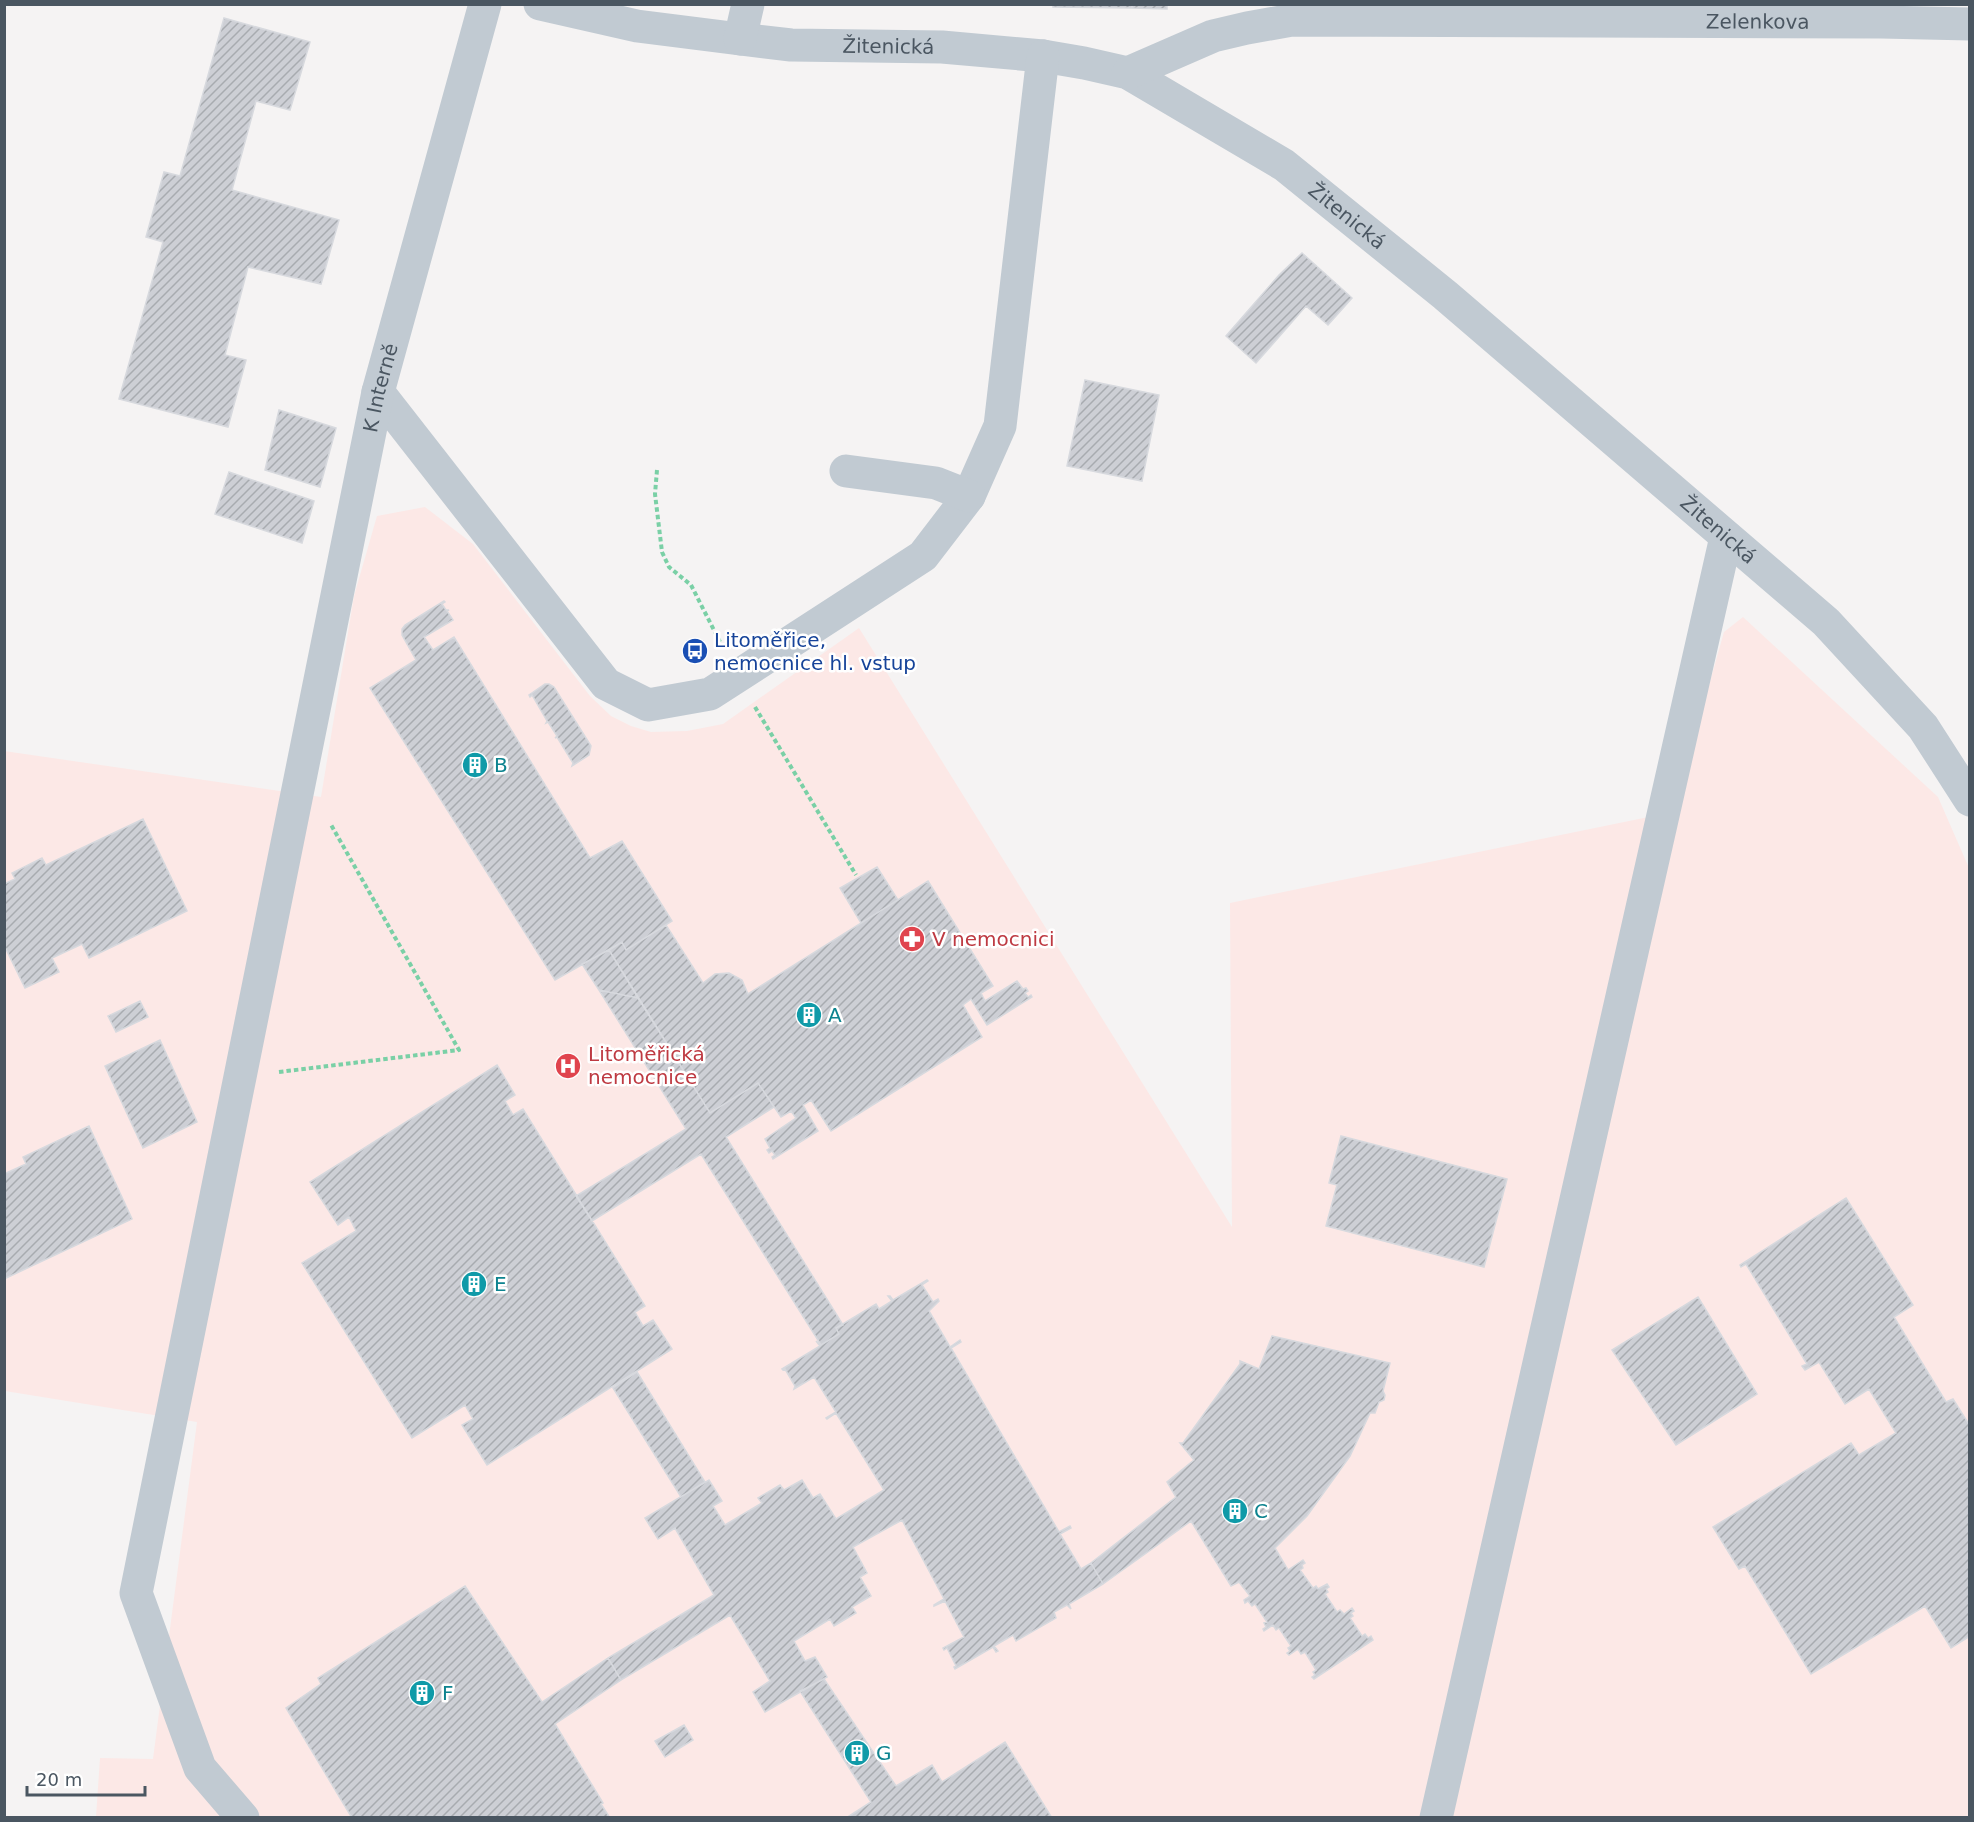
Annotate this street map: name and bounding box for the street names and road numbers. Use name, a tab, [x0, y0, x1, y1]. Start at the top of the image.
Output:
street label: Zelenkova	[1706, 9, 1810, 34]
street label: Žitenická	[842, 34, 935, 59]
street label: Žitenická	[1304, 178, 1391, 254]
street label: K Interně	[358, 340, 403, 435]
street label: Žitenická	[1676, 490, 1761, 569]

